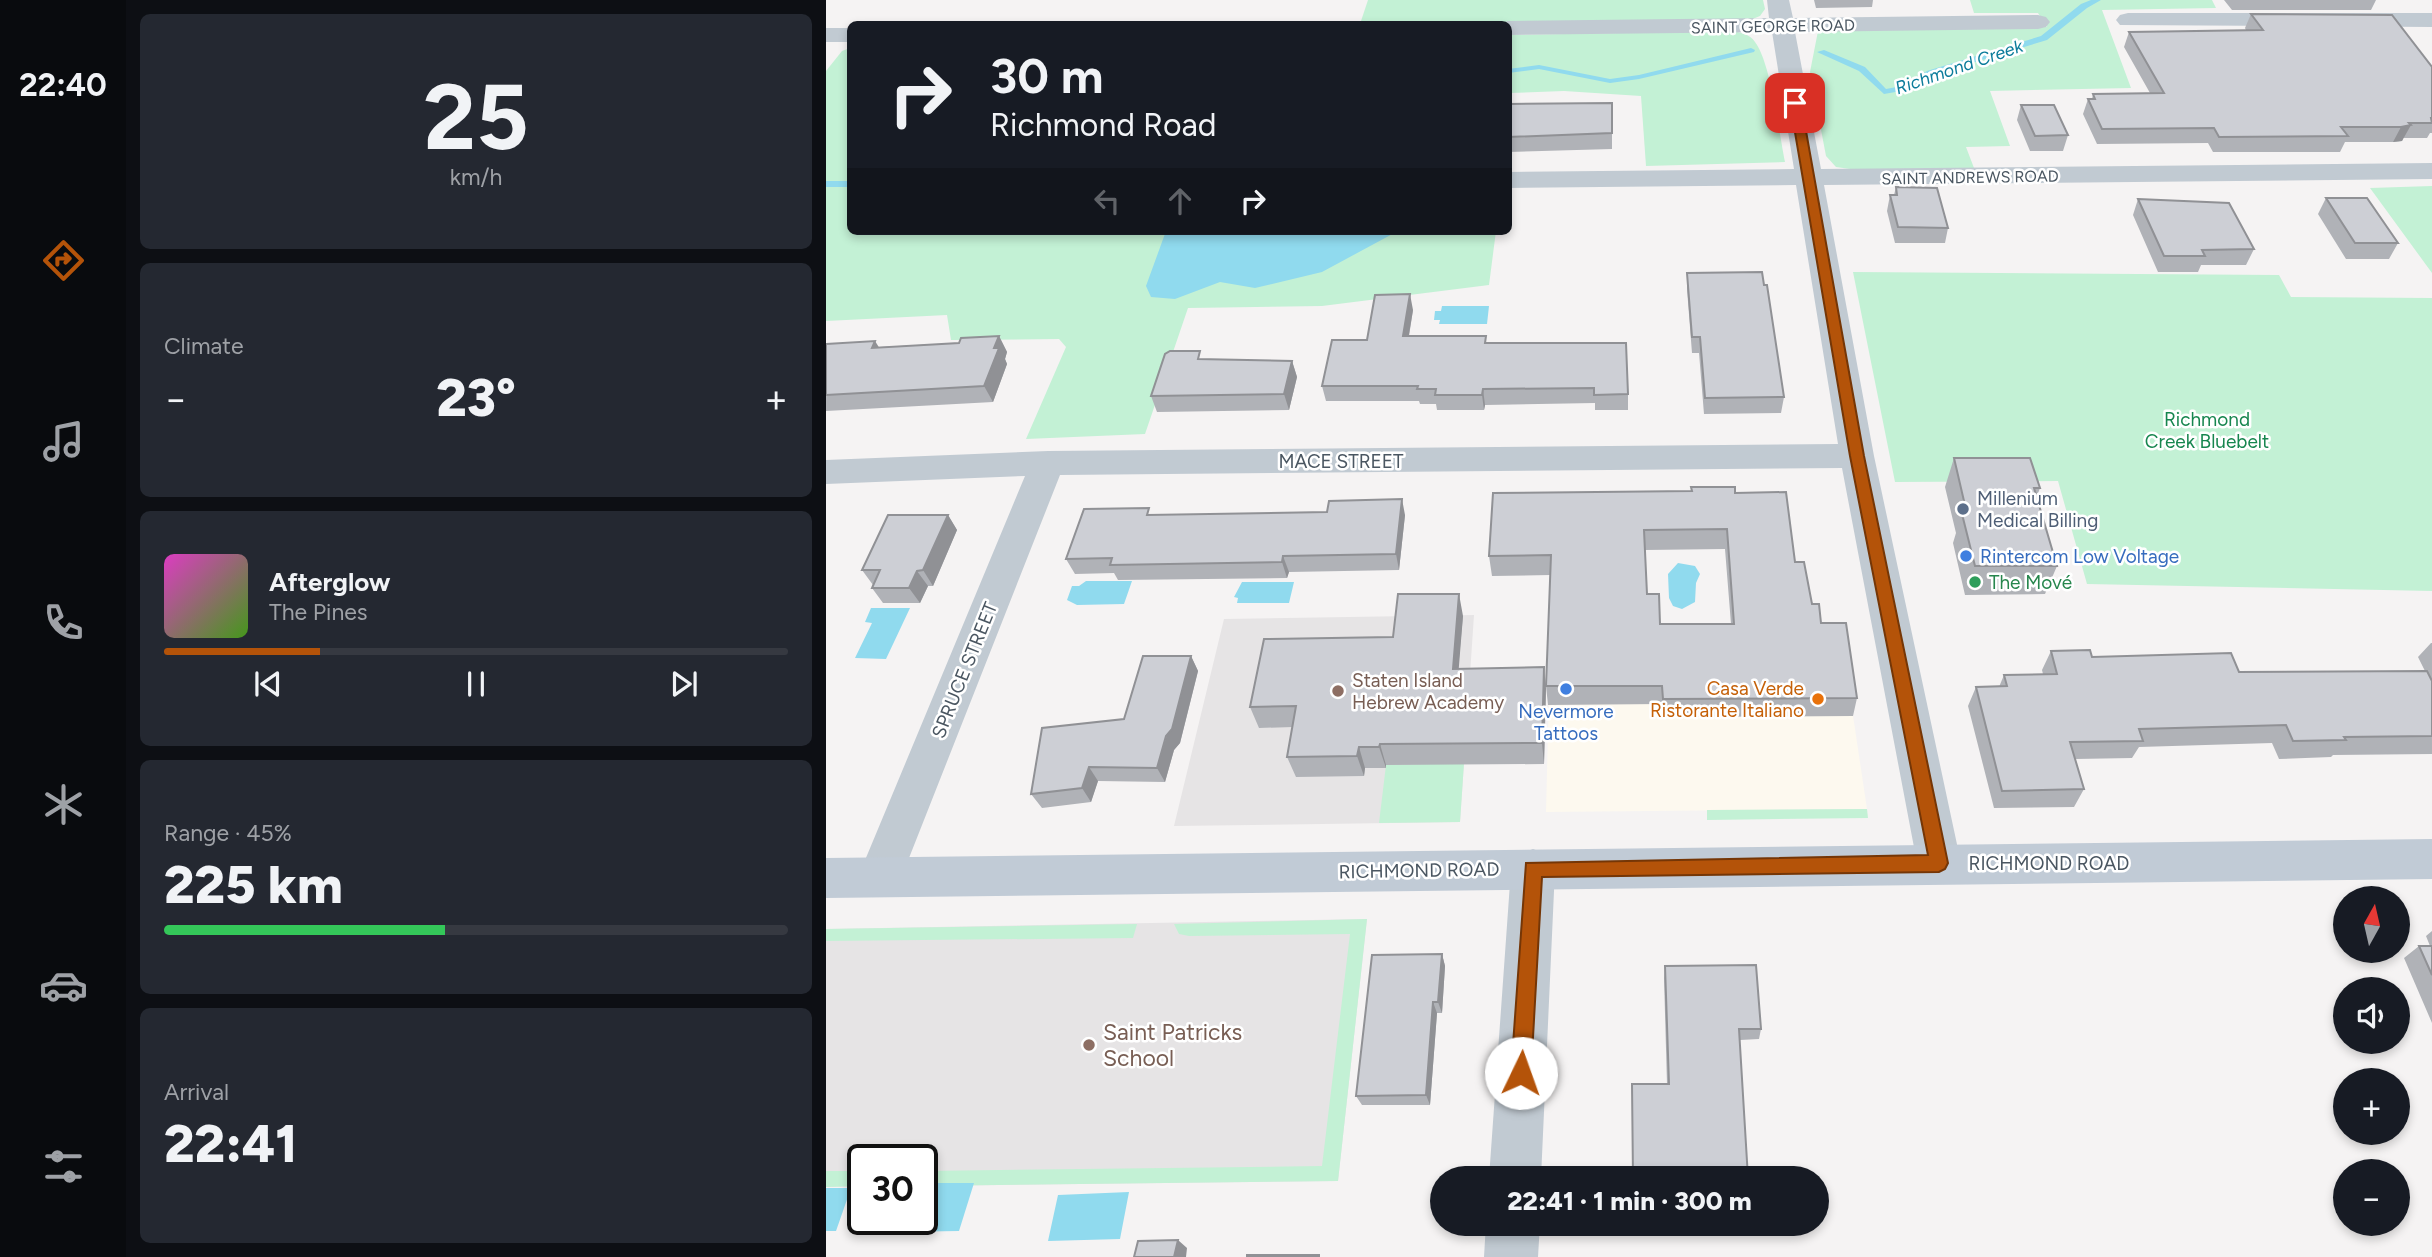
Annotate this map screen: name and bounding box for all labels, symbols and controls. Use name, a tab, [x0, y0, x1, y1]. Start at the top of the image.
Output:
street label: SAINT GEORGE ROAD	[1691, 16, 1855, 37]
water label: Richmond Creek	[1892, 34, 2027, 99]
text: 30 m	[990, 46, 1103, 105]
icon: right	[875, 49, 966, 140]
text: 25	[423, 63, 529, 172]
text: 22:40	[19, 66, 107, 104]
pin	[1765, 73, 1825, 133]
icon: arrive	[1776, 84, 1814, 122]
text: Richmond Road	[990, 106, 1217, 144]
text: km/h	[450, 163, 502, 191]
street label: SAINT ANDREWS ROAD	[1881, 166, 2059, 189]
icon: left	[1088, 182, 1126, 220]
icon: ahead	[1161, 182, 1199, 220]
icon: right	[1234, 182, 1272, 220]
icon: directions	[39, 236, 88, 285]
text: Climate	[164, 332, 243, 360]
text: 23°	[436, 367, 516, 429]
text: −	[164, 376, 188, 422]
text: +	[764, 376, 788, 422]
park label: Richmond Creek Bluebelt	[2145, 408, 2269, 453]
icon: music	[39, 417, 88, 466]
street label: MACE STREET	[1278, 450, 1404, 473]
place label: Millenium Medical Billing	[1977, 487, 2098, 532]
marker: Millenium Medical Billing	[1955, 501, 1971, 517]
place label: Rintercom Low Voltage	[1980, 545, 2179, 568]
marker: Rintercom Low Voltage	[1958, 548, 1974, 564]
text: Afterglow	[269, 566, 391, 598]
place label: The Mové	[1989, 571, 2072, 594]
marker: The Mové	[1967, 574, 1983, 590]
icon: phone	[39, 598, 88, 647]
text: The Pines	[269, 598, 368, 626]
street label: SPRUCE STREET	[927, 598, 1002, 742]
icon: previous	[249, 665, 287, 703]
icon: pause	[457, 665, 495, 703]
icon: next	[665, 665, 703, 703]
place label: Staten Island Hebrew Academy	[1352, 669, 1504, 714]
place label: Casa Verde Ristorante Italiano	[1650, 677, 1804, 722]
marker: Nevermore Tattoos	[1558, 681, 1574, 697]
marker: Staten Island Hebrew Academy	[1330, 683, 1346, 699]
marker: Casa Verde Ristorante Italiano	[1810, 691, 1826, 707]
place label: Nevermore Tattoos	[1518, 700, 1614, 745]
icon: climate	[39, 780, 88, 829]
text: Range · 45%	[164, 819, 292, 847]
street label: RICHMOND ROAD	[1969, 852, 2129, 875]
text: 225 km	[164, 854, 343, 916]
street label: RICHMOND ROAD	[1338, 858, 1500, 883]
north arrow	[2333, 886, 2410, 962]
map controls	[2333, 886, 2410, 1236]
icon: car	[39, 961, 88, 1010]
button: sound	[2333, 977, 2410, 1054]
place label: Saint Patricks School	[1103, 1018, 1242, 1072]
position arrow	[1484, 1036, 1558, 1110]
marker: Saint Patricks School	[1081, 1037, 1097, 1053]
button: +	[2333, 1068, 2410, 1145]
text: Arrival	[164, 1078, 229, 1106]
text: 22:41	[164, 1113, 297, 1175]
icon: filters	[39, 1142, 88, 1191]
speed limit sign: 30	[847, 1144, 938, 1235]
button: −	[2333, 1159, 2410, 1236]
text: 22:41 · 1 min · 300 m	[1507, 1185, 1752, 1217]

